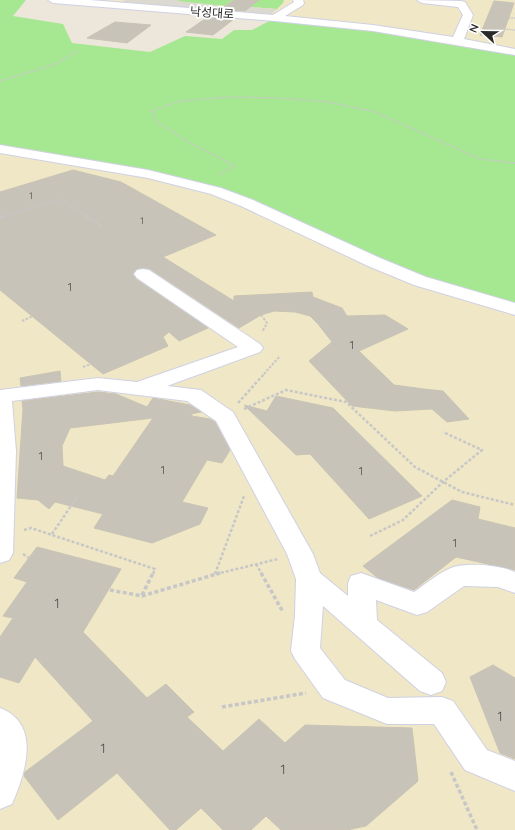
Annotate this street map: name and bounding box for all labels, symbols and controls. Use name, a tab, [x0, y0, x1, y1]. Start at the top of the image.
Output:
street label: 낙성대로	[189, 3, 235, 22]
north arrow	[463, 12, 503, 52]
text: N	[466, 22, 482, 35]
house number: 1	[29, 189, 33, 202]
house number: 1	[140, 214, 144, 227]
house number: 1	[68, 279, 72, 294]
house number: 1	[350, 337, 354, 352]
house number: 1	[39, 448, 43, 463]
house number: 1	[161, 462, 165, 477]
house number: 1	[359, 463, 363, 478]
house number: 1	[453, 535, 457, 550]
house number: 1	[54, 594, 60, 612]
house number: 1	[497, 707, 503, 725]
house number: 1	[100, 739, 106, 757]
house number: 1	[280, 760, 286, 778]

